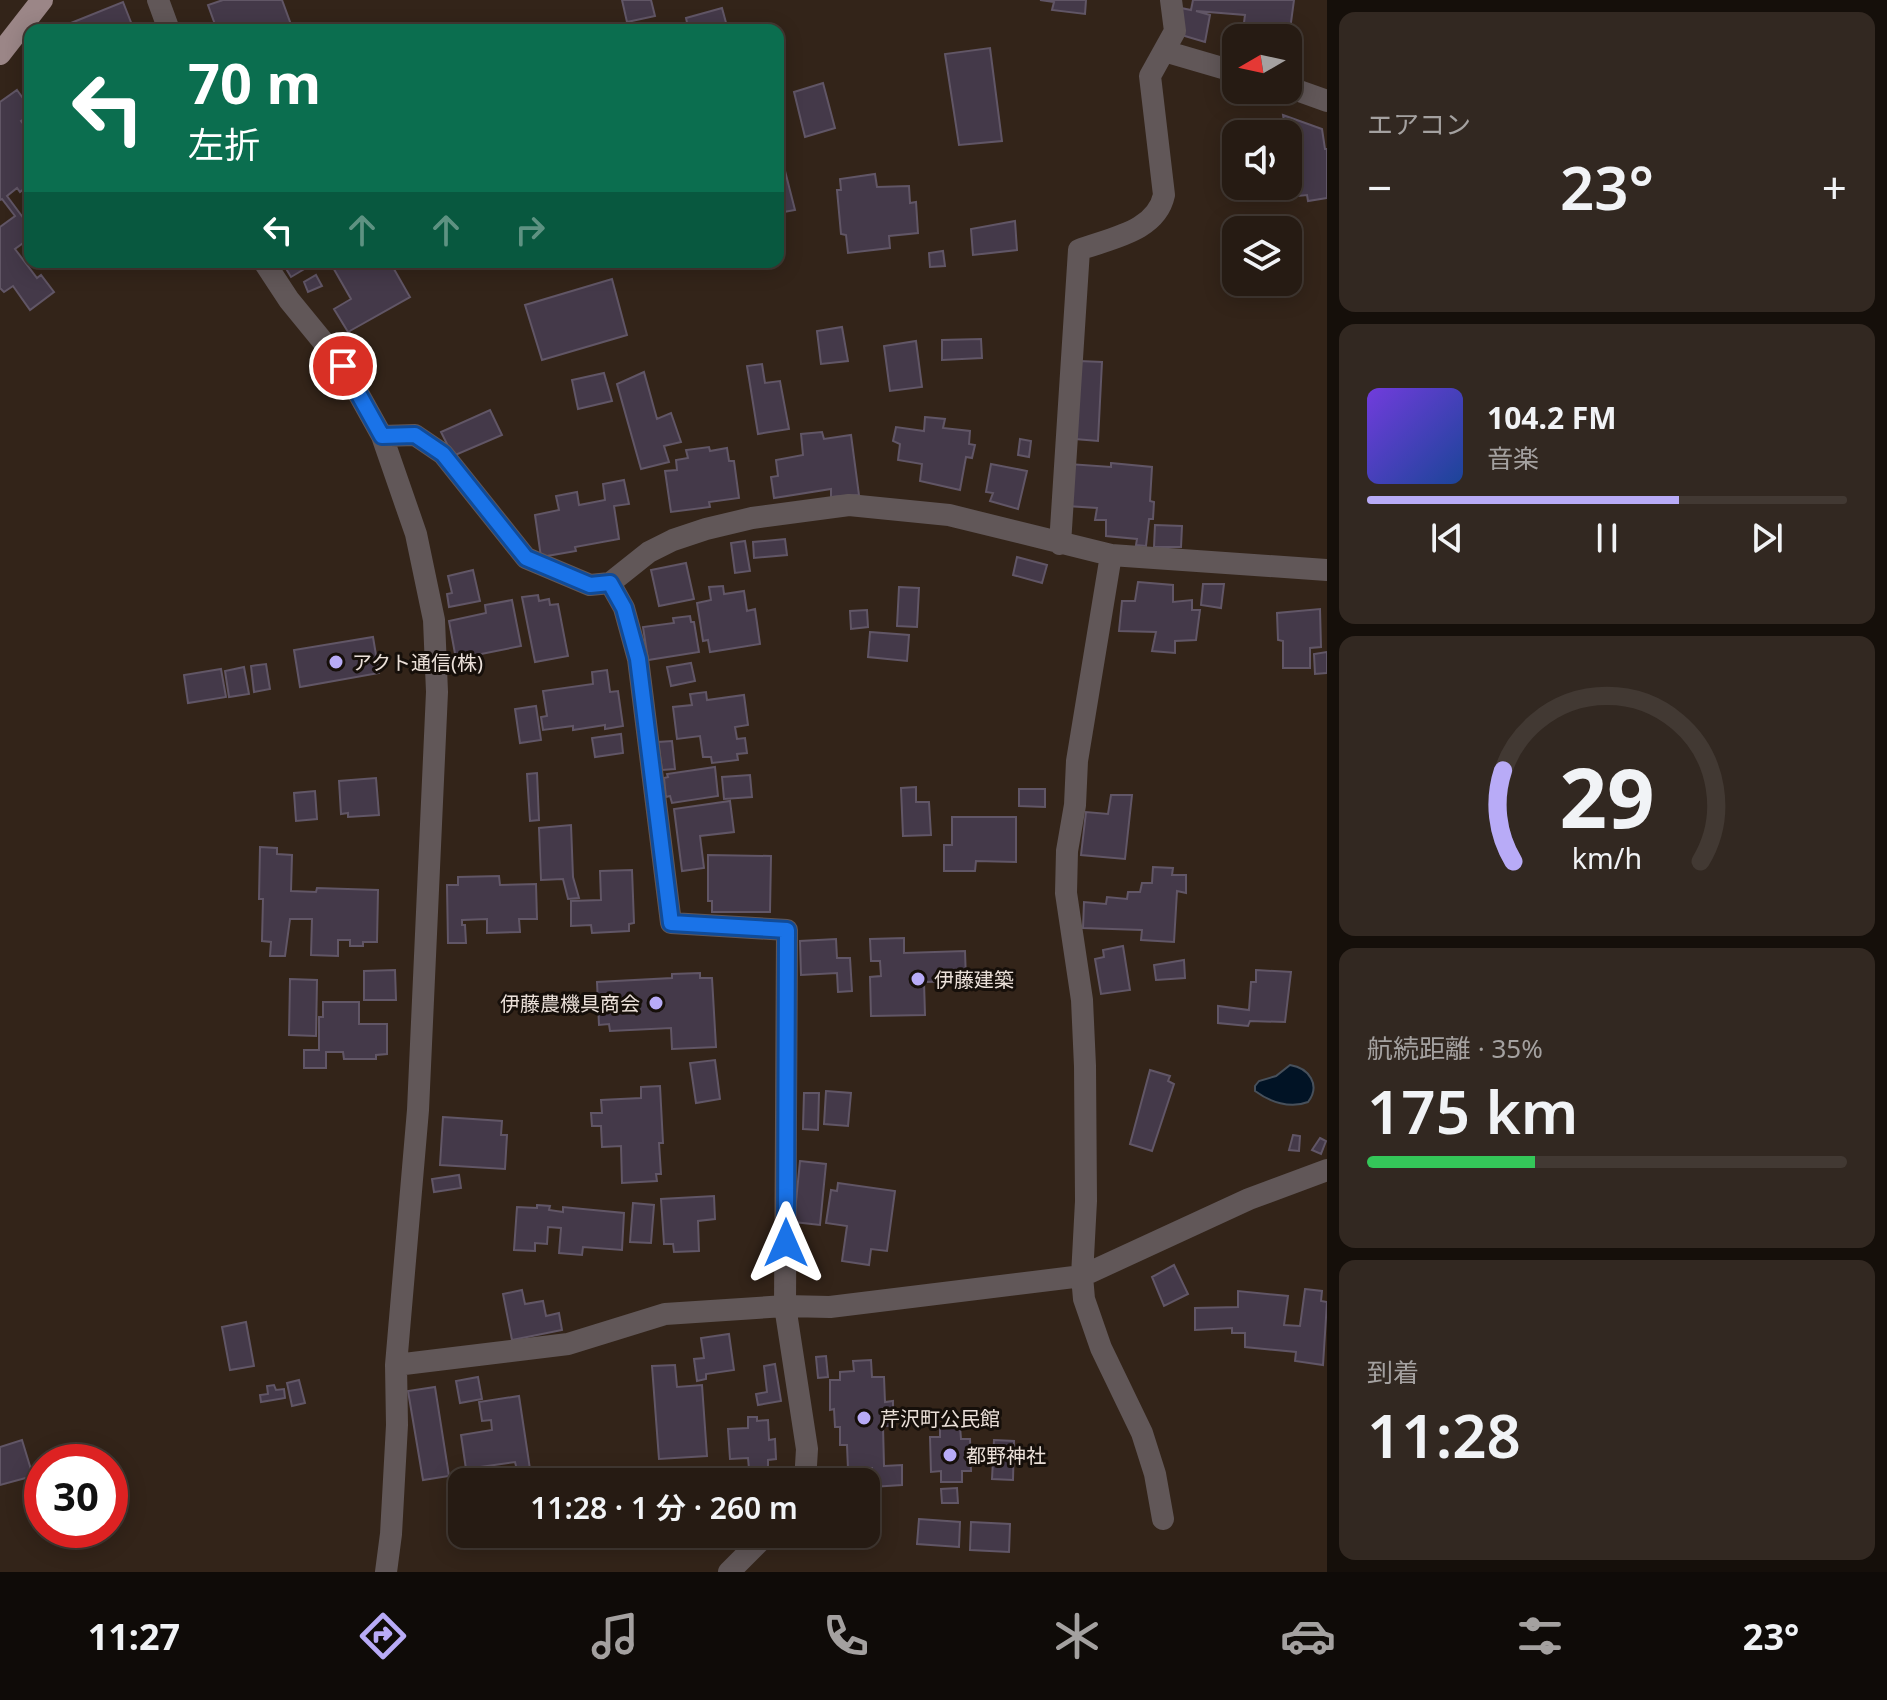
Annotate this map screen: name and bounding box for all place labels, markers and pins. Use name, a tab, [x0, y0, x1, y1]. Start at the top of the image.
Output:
pin	[309, 332, 377, 400]
place label: アクト通信(株)	[352, 649, 483, 676]
marker: アクト通信(株)	[327, 653, 345, 671]
place label: 伊藤建築	[934, 966, 1014, 993]
marker: 伊藤建築	[909, 970, 927, 988]
place label: 伊藤農機具商会	[500, 990, 640, 1017]
marker: 伊藤農機具商会	[647, 994, 665, 1012]
place label: 芹沢町公民館	[880, 1405, 1000, 1432]
marker: 芹沢町公民館	[855, 1409, 873, 1427]
place label: 都野神社	[966, 1442, 1046, 1469]
marker: 都野神社	[941, 1446, 959, 1464]

